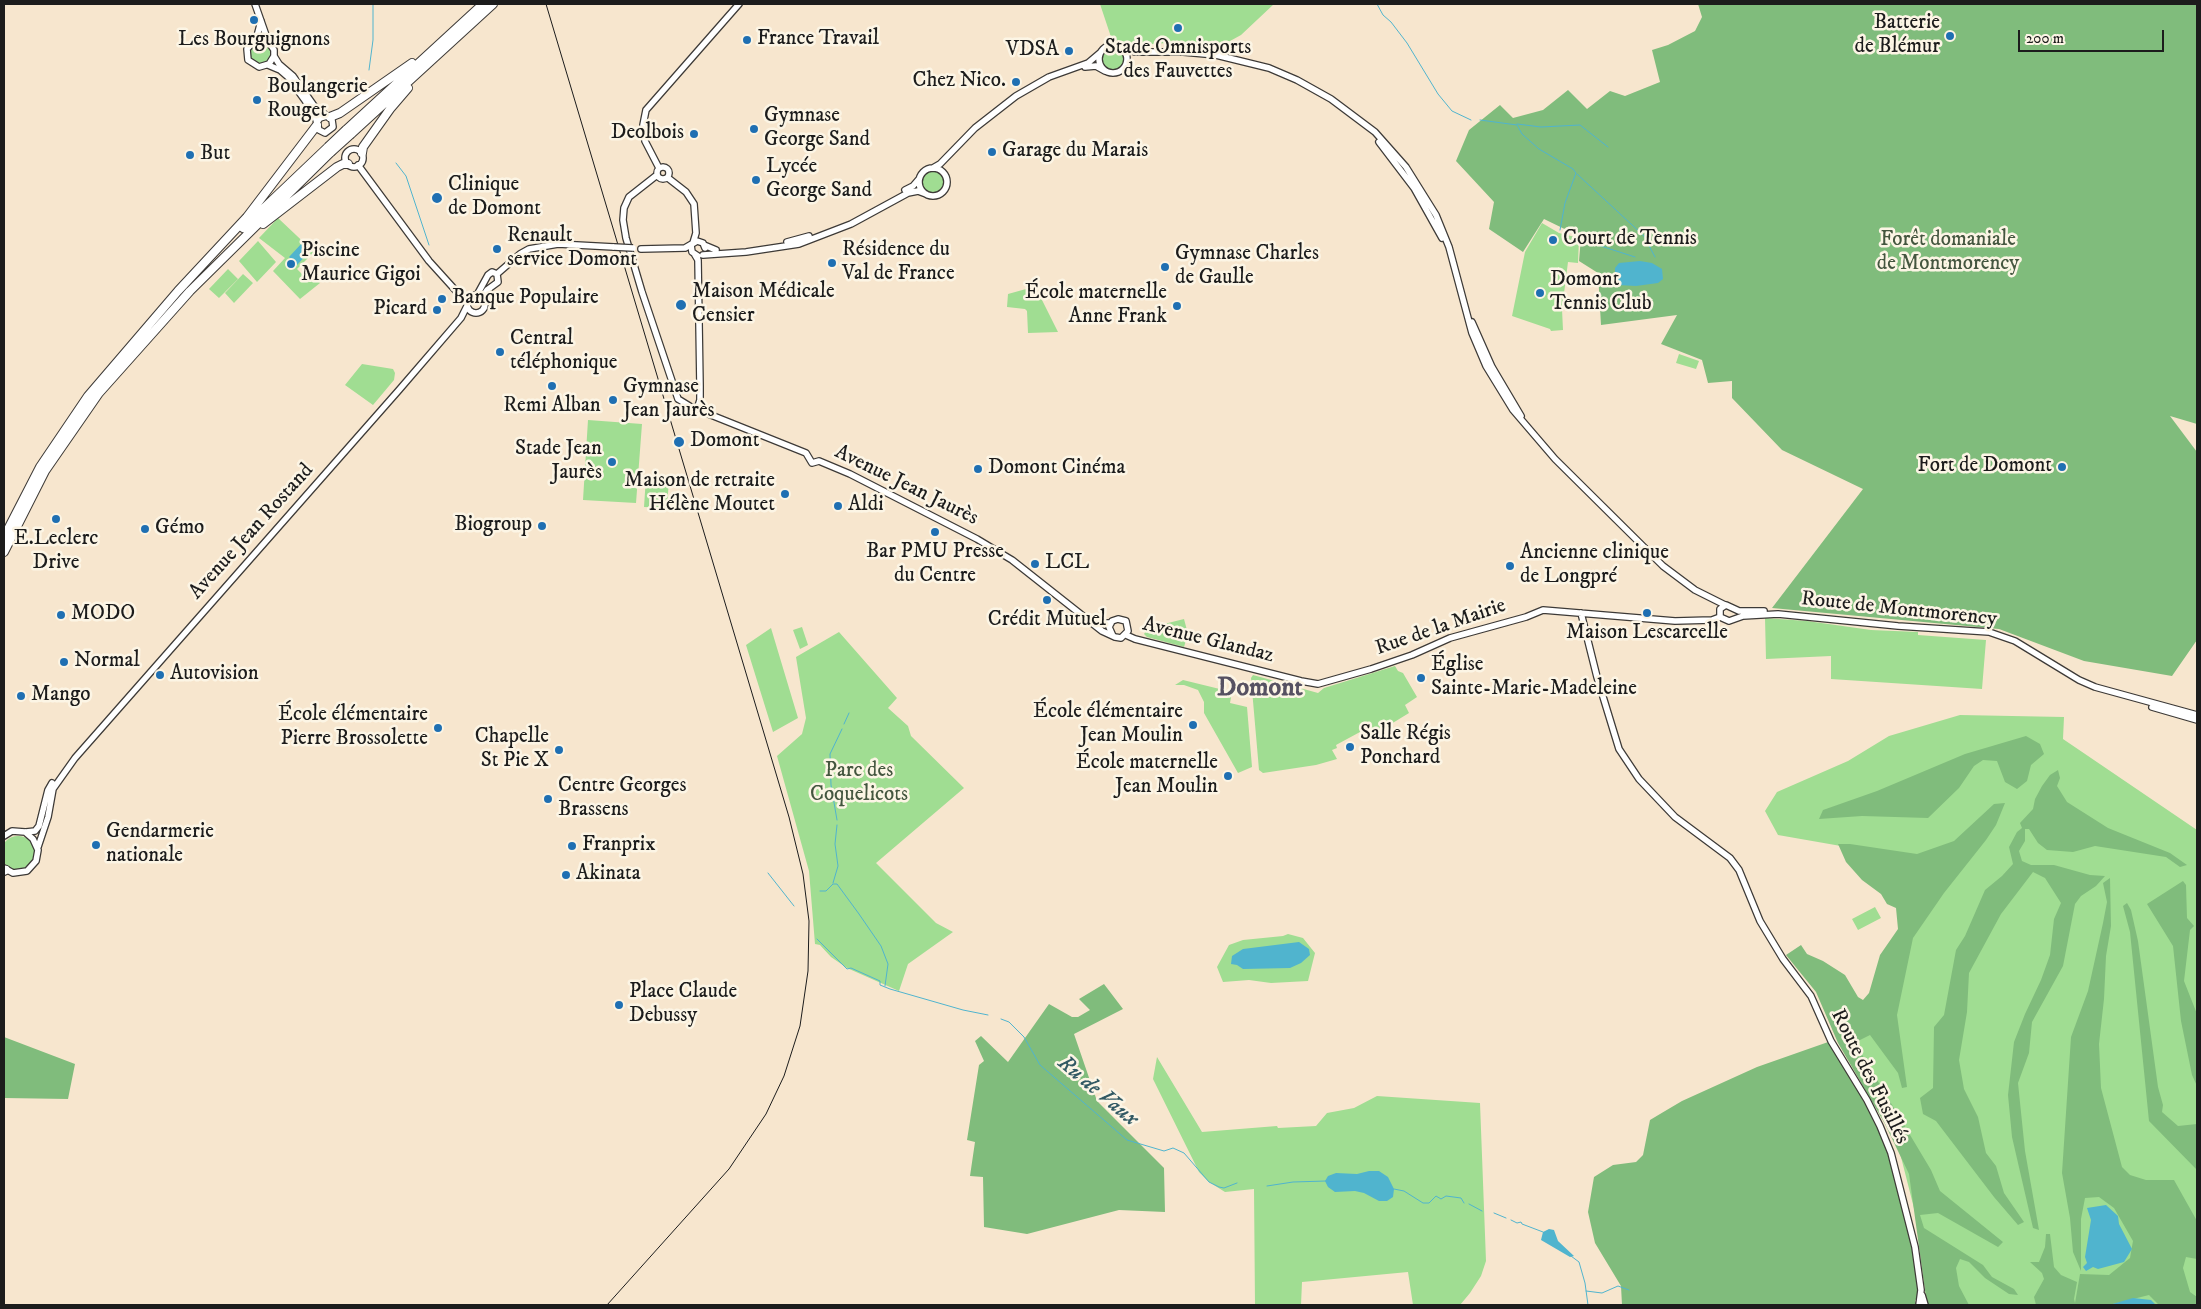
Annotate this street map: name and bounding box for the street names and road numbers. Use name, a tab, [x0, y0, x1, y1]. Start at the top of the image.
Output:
street label: Avenue Jean Jaurès	[830, 440, 982, 532]
street label: Avenue Jean Rostand	[184, 459, 320, 605]
street label: Route de Montmorency	[1800, 587, 1998, 633]
street label: Rue de la Mairie	[1373, 594, 1509, 662]
street label: Avenue Glandaz	[1140, 613, 1276, 669]
street label: Route des Fusillés	[1824, 1005, 1914, 1149]

